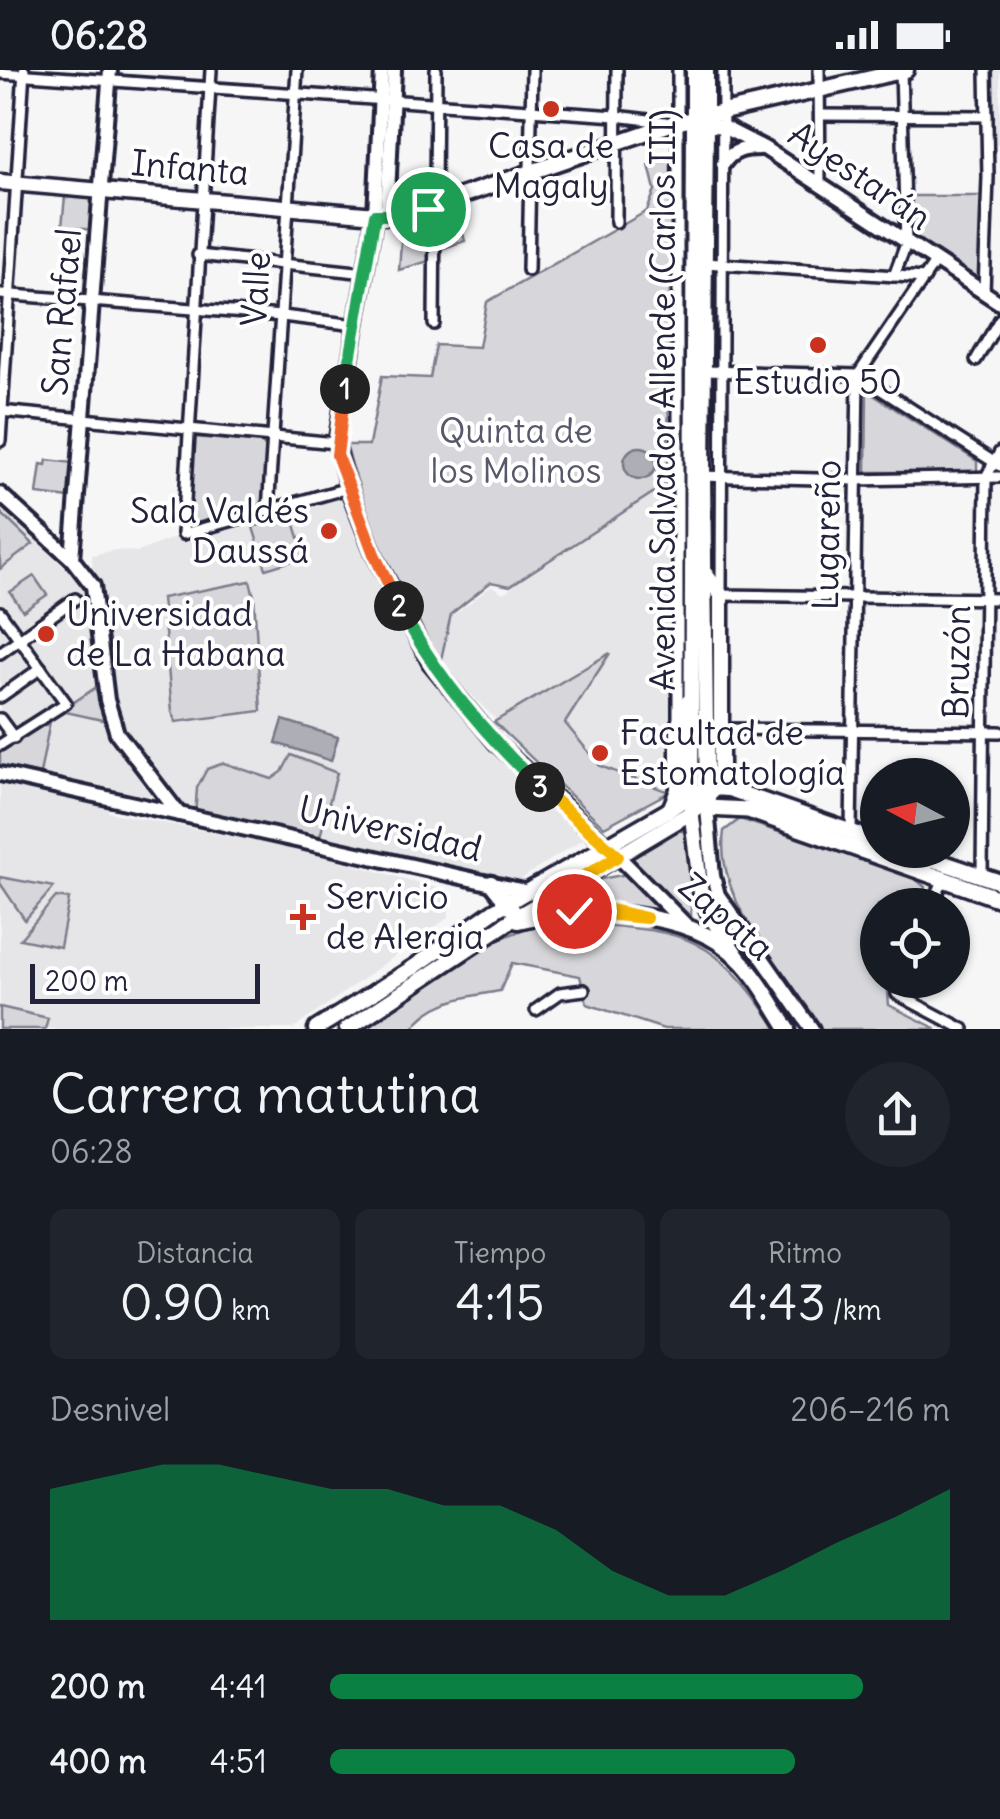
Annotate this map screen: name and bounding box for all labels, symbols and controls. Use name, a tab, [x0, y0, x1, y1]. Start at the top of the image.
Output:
text: 06:28	[50, 12, 148, 59]
marker: Casa de Magaly	[540, 98, 562, 120]
street label: Avenida Salvador Allende (Carlos III)	[640, 109, 684, 691]
street label: Ayestarán	[781, 111, 940, 239]
place label: Casa de Magaly	[488, 123, 614, 207]
street label: Infanta	[130, 140, 251, 194]
pin	[386, 167, 471, 252]
icon: arrive	[401, 182, 456, 237]
street label: San Rafael	[32, 227, 90, 397]
street label: Valle	[231, 250, 279, 328]
marker: Estudio 50	[807, 334, 829, 356]
place label: Estudio 50	[734, 359, 902, 403]
pin: 1	[320, 364, 370, 414]
text: 1	[339, 371, 351, 407]
park label: Quinta de los Molinos	[430, 408, 602, 492]
street label: Lugareño	[803, 459, 849, 611]
place label: Sala Valdés Daussá	[130, 488, 309, 572]
marker: Sala Valdés Daussá	[318, 520, 340, 542]
pin: 2	[374, 581, 424, 631]
text: 2	[391, 588, 407, 624]
place label: Universidad de La Habana	[66, 591, 285, 675]
street label: Bruzón	[933, 605, 979, 719]
marker: Universidad de La Habana	[35, 623, 57, 645]
place label: Facultad de Estomatología	[620, 710, 845, 794]
marker: Facultad de Estomatología	[589, 742, 611, 764]
north arrow	[860, 758, 970, 868]
map controls	[860, 758, 970, 998]
pin: 3	[515, 762, 565, 812]
text: 3	[532, 769, 548, 805]
street label: Universidad	[294, 786, 486, 870]
street label: Zapata	[670, 863, 783, 969]
pin	[532, 869, 617, 954]
place label: Servicio de Alergia	[326, 874, 484, 958]
icon: check	[547, 884, 602, 939]
button: locate	[860, 888, 970, 998]
marker: Servicio de Alergia	[290, 904, 316, 930]
scale bar	[30, 959, 260, 1004]
text: 200 m	[45, 963, 128, 999]
text: Carrera matutina	[50, 1059, 481, 1128]
button: share	[845, 1062, 950, 1167]
text: 06:28	[50, 1131, 133, 1172]
text: Distancia	[136, 1235, 254, 1271]
text: Tiempo	[454, 1235, 546, 1271]
text: Ritmo	[768, 1235, 842, 1271]
text: 0.90	[120, 1271, 225, 1334]
text: 4:15	[456, 1271, 544, 1334]
text: 4:43	[728, 1271, 826, 1334]
text: km	[225, 1292, 270, 1328]
text: /km	[826, 1292, 882, 1328]
text: Desnivel	[50, 1389, 170, 1430]
text: 206–216 m	[790, 1389, 950, 1430]
text: 200 m	[50, 1666, 145, 1707]
text: 4:41	[210, 1666, 267, 1707]
text: 400 m	[50, 1741, 146, 1782]
text: 4:51	[210, 1741, 267, 1782]

